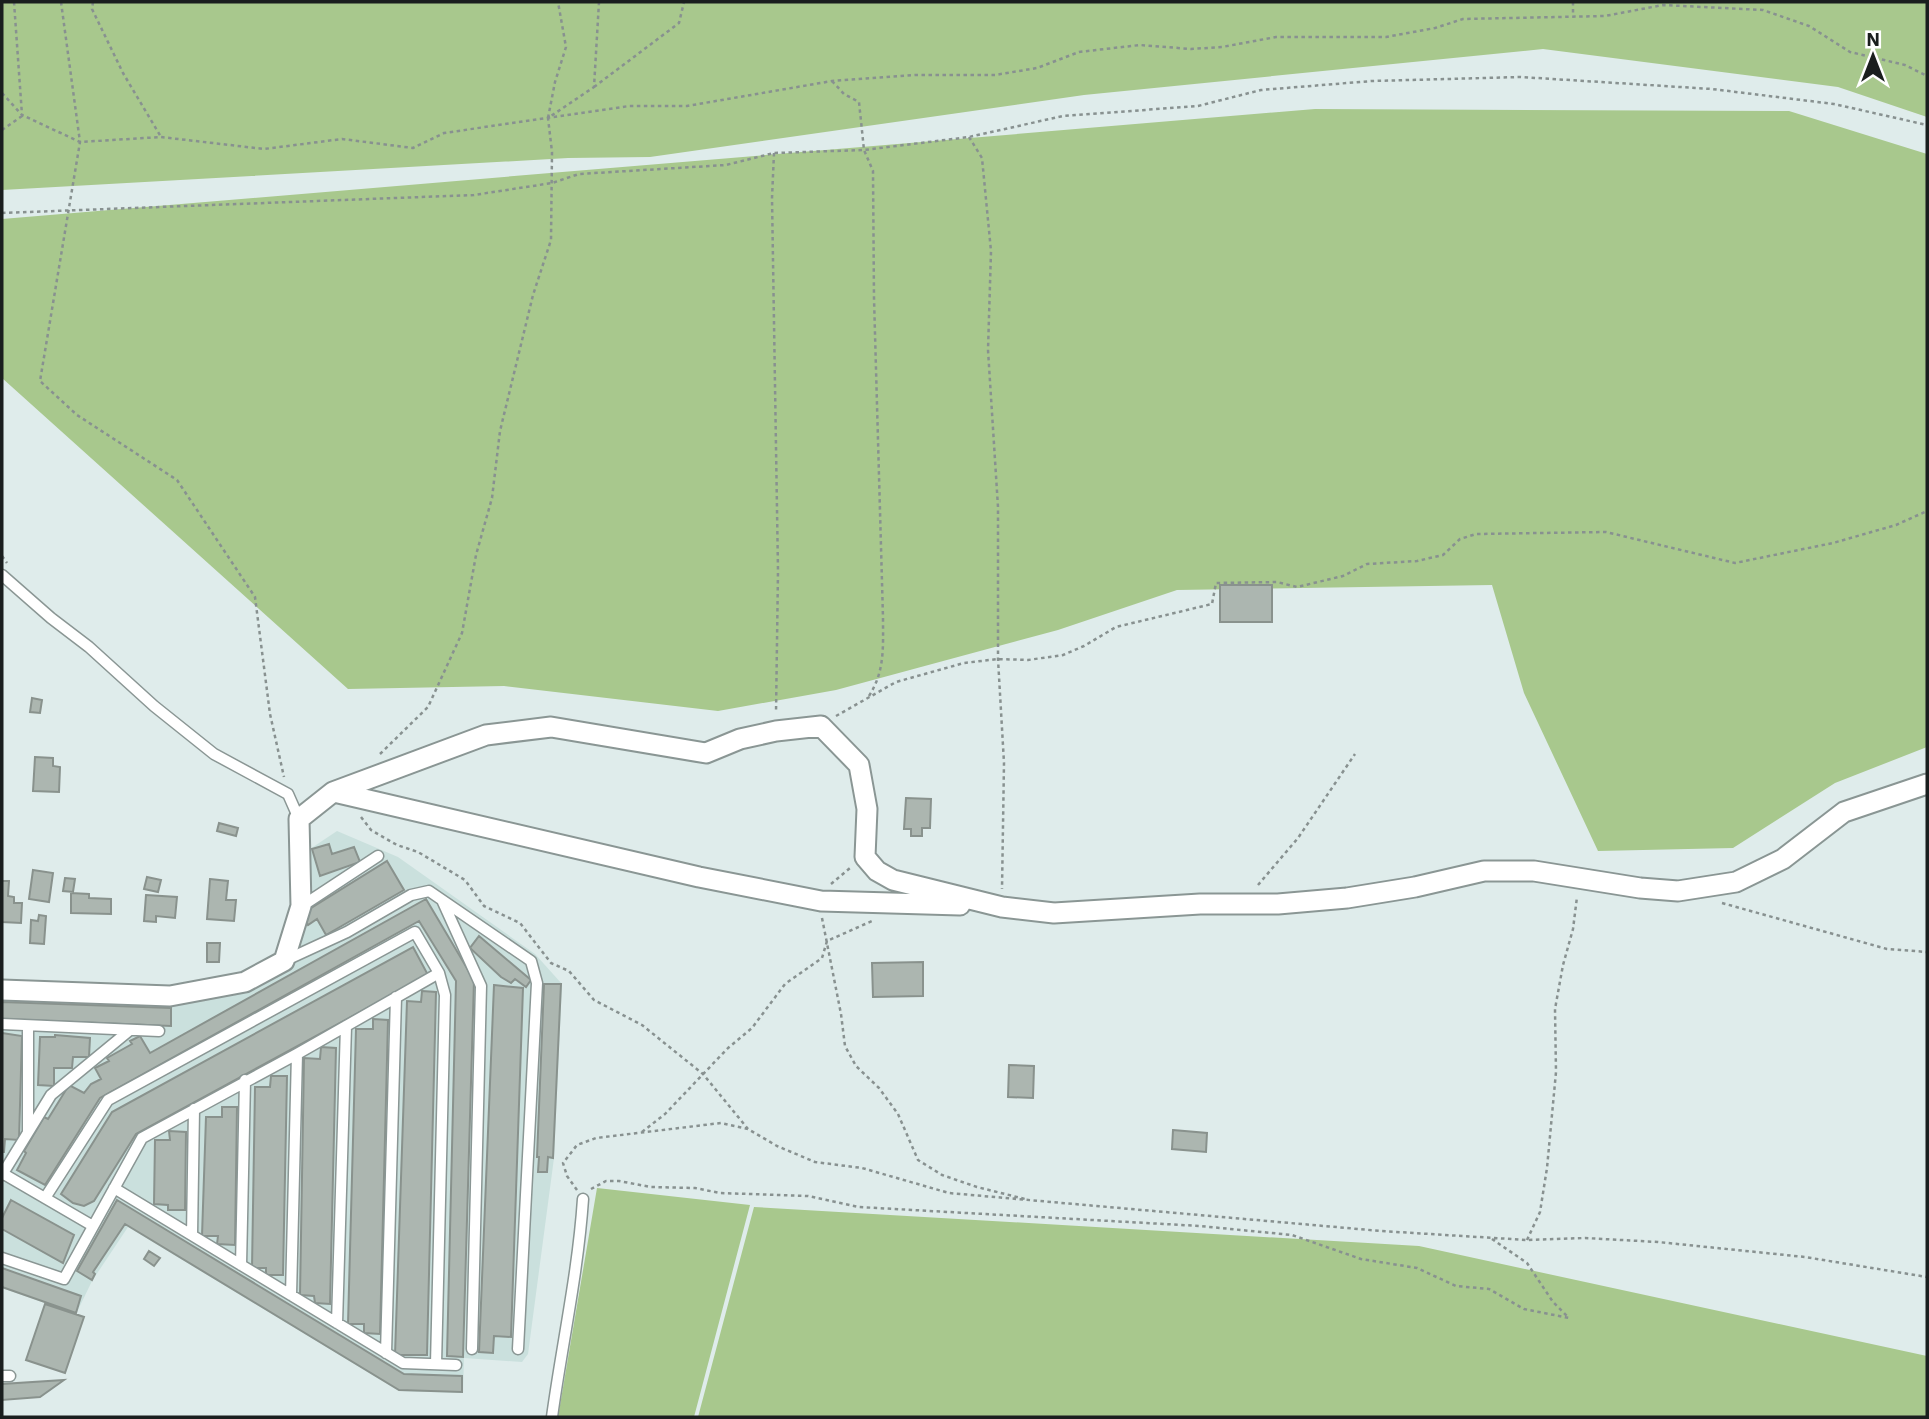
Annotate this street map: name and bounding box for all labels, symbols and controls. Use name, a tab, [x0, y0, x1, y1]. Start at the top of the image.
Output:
north arrow	[1838, 21, 1908, 91]
text: N	[1866, 27, 1880, 51]

